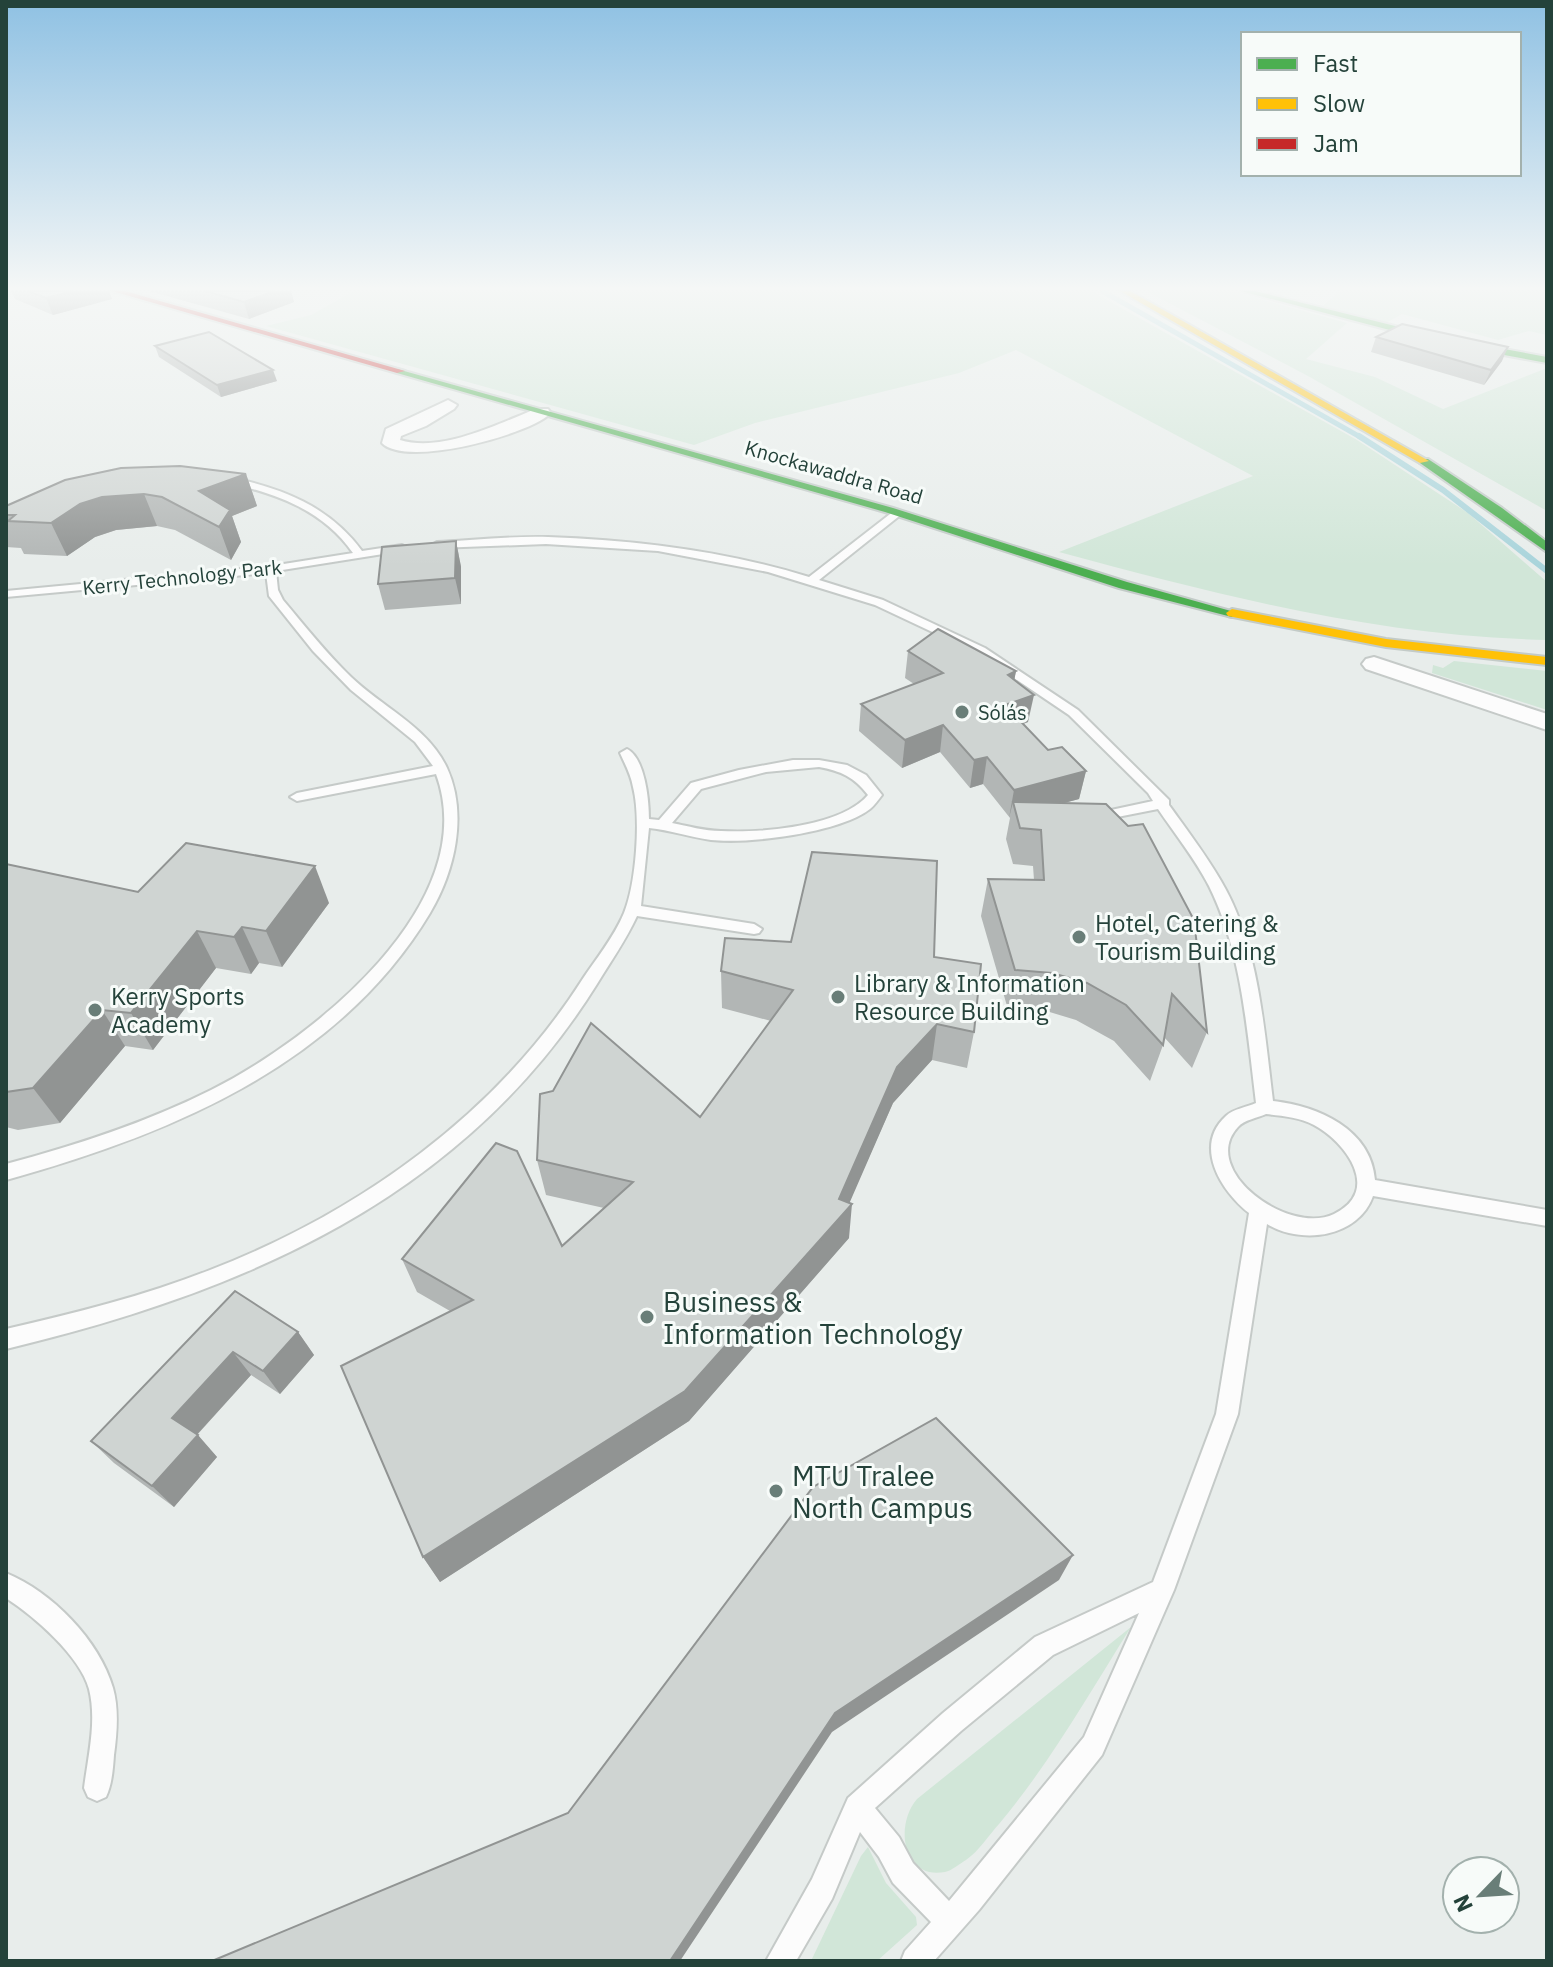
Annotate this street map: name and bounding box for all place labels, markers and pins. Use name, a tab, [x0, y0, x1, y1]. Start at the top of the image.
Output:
place label: Sólás	[978, 699, 1027, 726]
marker: Sólás	[953, 703, 971, 721]
place label: Hotel, Catering & Tourism Building	[1095, 907, 1279, 967]
marker: Hotel, Catering & Tourism Building	[1070, 928, 1088, 946]
place label: Library & Information Resource Building	[854, 967, 1085, 1027]
place label: Kerry Sports Academy	[111, 980, 245, 1040]
marker: Library & Information Resource Building	[829, 988, 847, 1006]
marker: Kerry Sports Academy	[86, 1001, 104, 1019]
place label: Business & Information Technology	[663, 1283, 963, 1352]
marker: Business & Information Technology	[638, 1308, 656, 1326]
place label: MTU Tralee North Campus	[792, 1457, 973, 1526]
marker: MTU Tralee North Campus	[767, 1482, 785, 1500]

